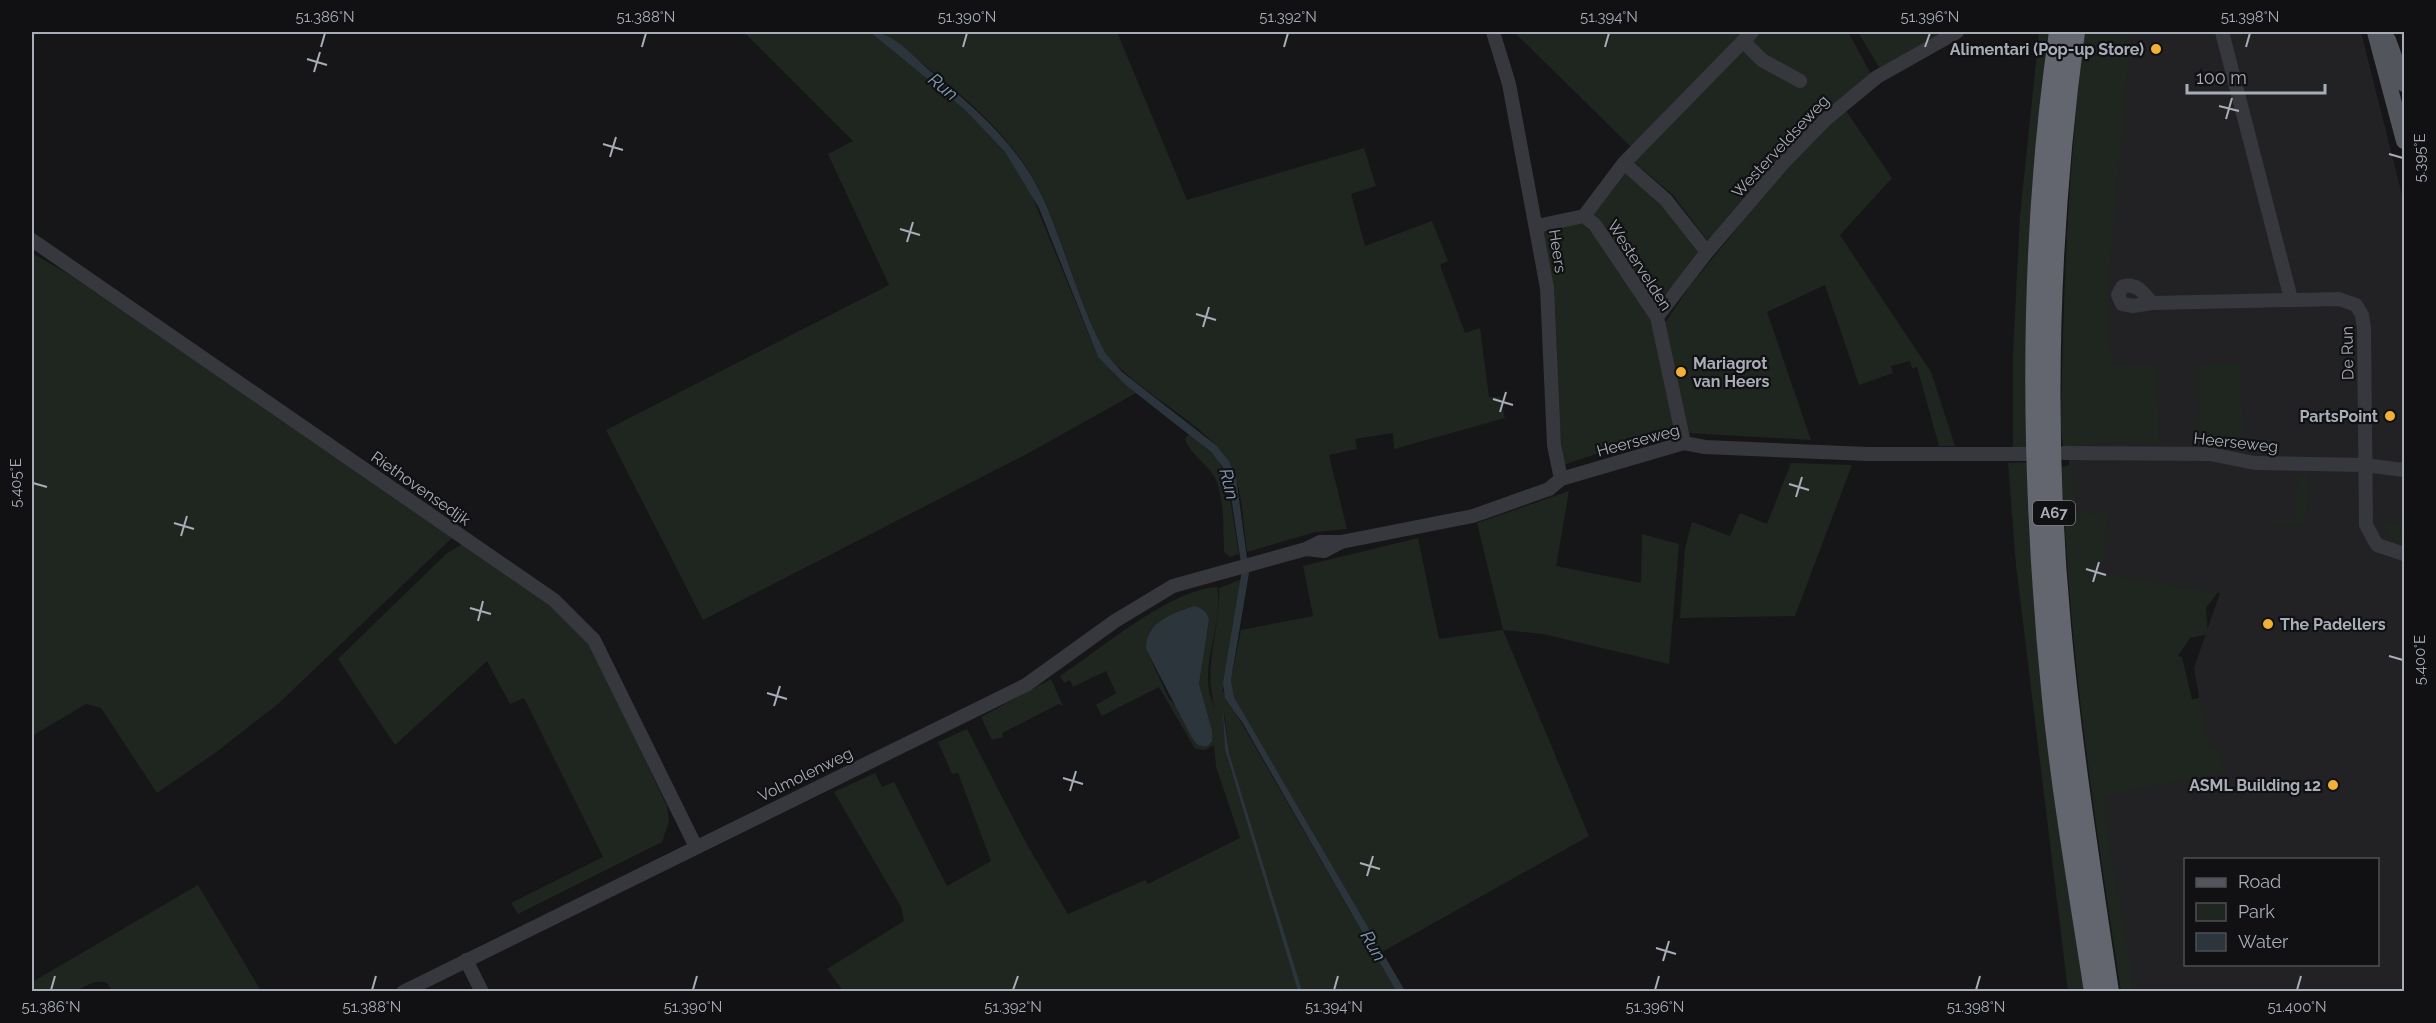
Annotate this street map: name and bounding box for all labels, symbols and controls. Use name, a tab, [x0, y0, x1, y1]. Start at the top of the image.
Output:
text: 51.386°N	[296, 8, 354, 26]
text: 51.388°N	[617, 8, 675, 26]
text: 51.390°N	[938, 8, 996, 26]
text: 51.392°N	[1259, 8, 1317, 26]
text: 51.394°N	[1580, 8, 1638, 26]
text: 51.396°N	[1901, 8, 1959, 26]
text: 51.398°N	[2221, 8, 2279, 26]
place label: Alimentari (Pop-up Store)	[1950, 40, 2144, 59]
marker: Alimentari (Pop-up Store)	[2149, 42, 2163, 56]
scale bar	[2187, 57, 2325, 95]
text: 100 m	[2196, 67, 2247, 88]
water label: Run	[924, 69, 962, 105]
street label: Westerveldseweg	[1728, 91, 1833, 202]
text: 5.395°E	[2411, 133, 2429, 183]
street label: Westervelden	[1603, 217, 1676, 314]
street label: Heers	[1545, 228, 1570, 274]
street label: De Run	[2338, 326, 2357, 380]
place label: Mariagrot van Heers	[1693, 354, 1769, 391]
marker: Mariagrot van Heers	[1674, 365, 1688, 379]
place label: PartsPoint	[2299, 407, 2378, 426]
marker: PartsPoint	[2383, 409, 2397, 423]
street label: Heerseweg	[1595, 420, 1682, 461]
street label: Heerseweg	[2193, 429, 2279, 456]
street label: Riethovensedijk	[367, 447, 474, 530]
text: 5.405°E	[7, 458, 25, 508]
water label: Run	[1215, 466, 1243, 502]
road number: A67	[2033, 501, 2075, 525]
place label: The Padellers	[2280, 615, 2386, 634]
marker: The Padellers	[2261, 617, 2275, 631]
text: 5.400°E	[2411, 635, 2429, 685]
street label: Volmolenweg	[755, 743, 856, 806]
place label: ASML Building 12	[2189, 776, 2321, 795]
marker: ASML Building 12	[2326, 778, 2340, 792]
legend	[2184, 858, 2379, 966]
text: Road	[2238, 871, 2281, 892]
text: Park	[2238, 901, 2275, 922]
water label: Run	[1356, 927, 1390, 965]
text: Water	[2238, 931, 2289, 952]
text: 51.386°N	[22, 998, 80, 1016]
text: 51.388°N	[343, 998, 401, 1016]
text: 51.390°N	[664, 998, 722, 1016]
text: 51.392°N	[984, 998, 1042, 1016]
text: 51.394°N	[1305, 998, 1363, 1016]
text: 51.396°N	[1626, 998, 1684, 1016]
text: 51.398°N	[1947, 998, 2005, 1016]
text: 51.400°N	[2267, 998, 2327, 1016]

